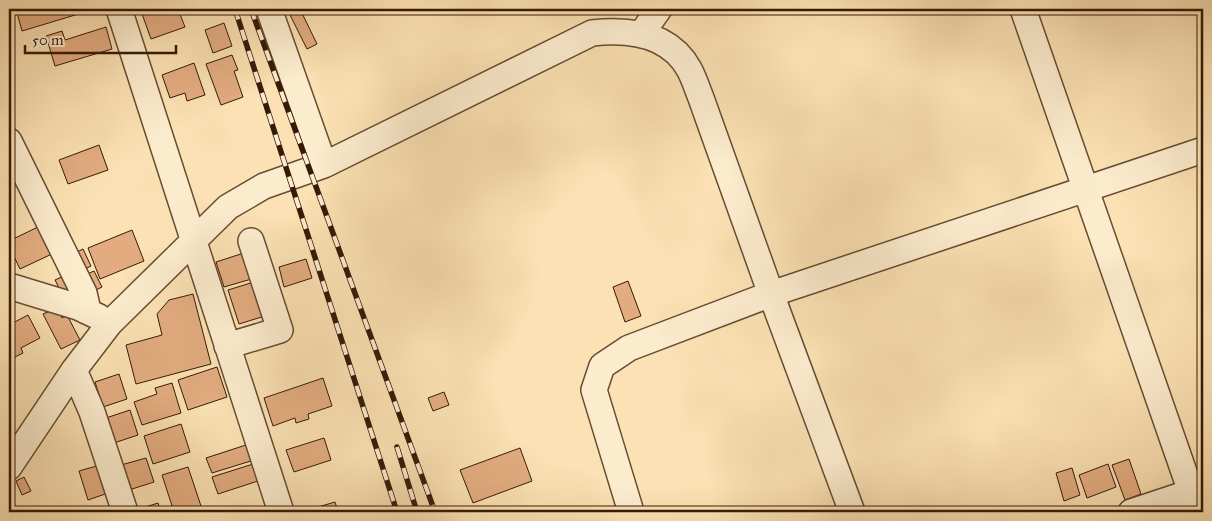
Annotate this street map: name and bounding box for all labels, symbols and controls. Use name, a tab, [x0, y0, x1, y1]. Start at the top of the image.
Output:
scale bar	[25, 22, 176, 54]
text: 50 m	[32, 31, 64, 49]

